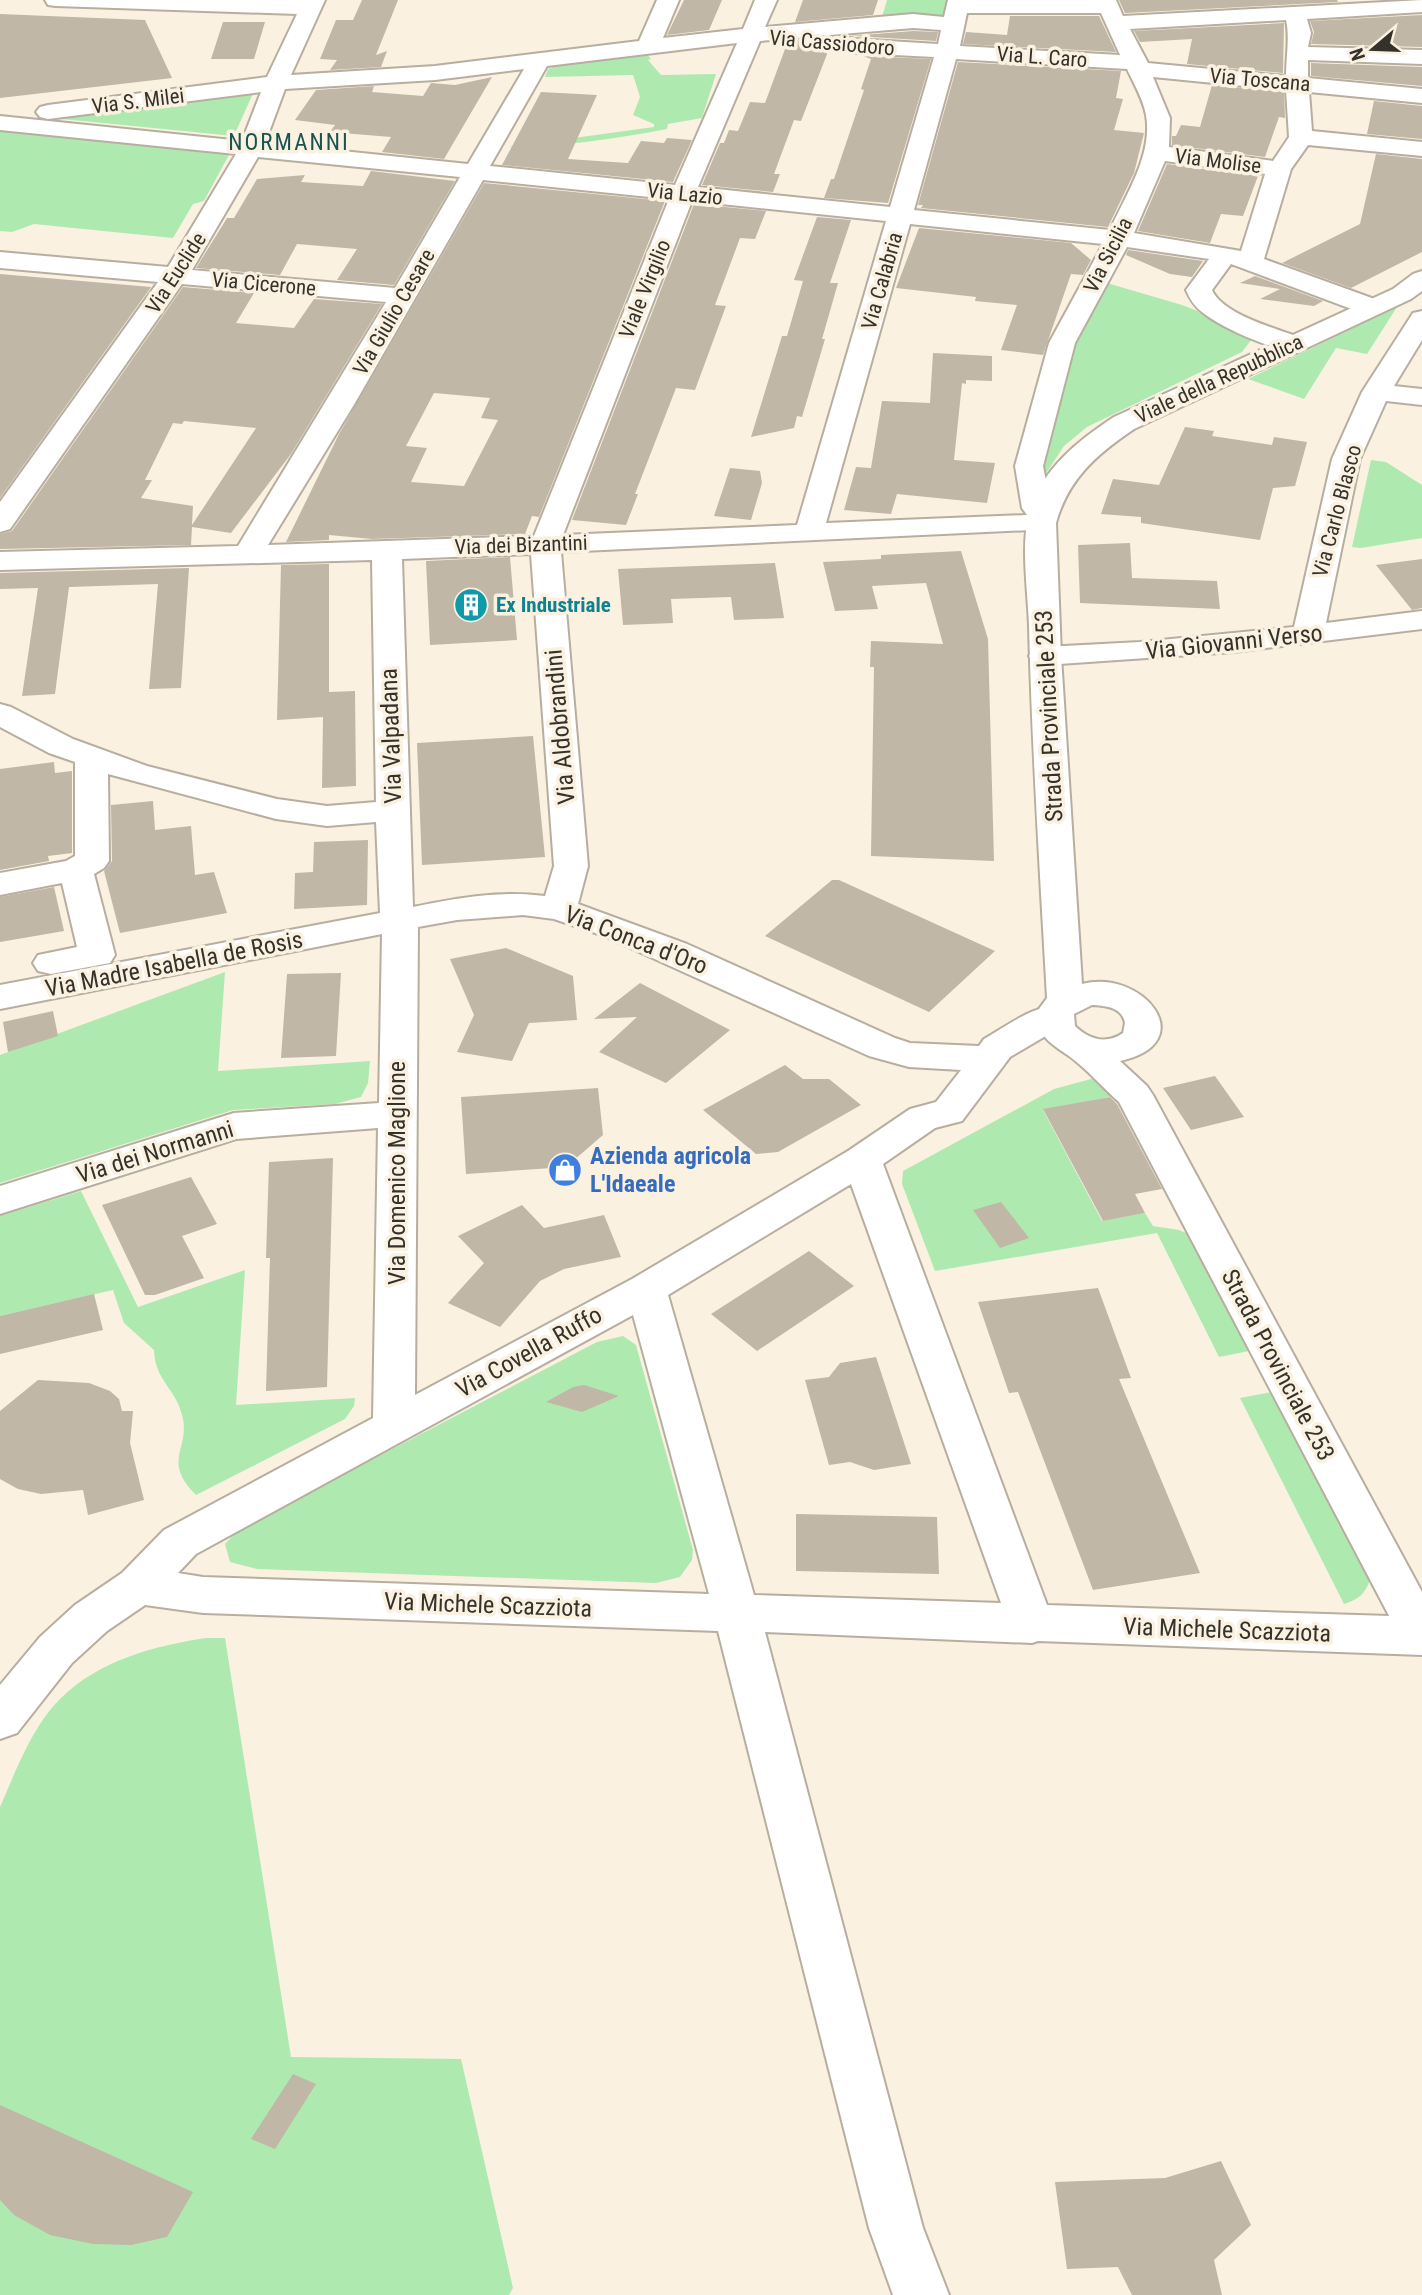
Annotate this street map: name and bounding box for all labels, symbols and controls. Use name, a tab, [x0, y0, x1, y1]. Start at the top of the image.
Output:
north arrow	[1338, 14, 1408, 84]
street label: Via Cassiodoro	[768, 26, 896, 60]
street label: Via L. Caro	[996, 42, 1088, 72]
text: N	[1345, 45, 1370, 64]
street label: Via Toscana	[1209, 64, 1311, 96]
street label: Via S. Milei	[90, 83, 186, 119]
district label: NORMANNI	[228, 129, 350, 156]
street label: Via Molise	[1173, 144, 1263, 178]
street label: Via Lazio	[646, 178, 724, 210]
street label: Via Sicilia	[1079, 213, 1137, 297]
street label: Via Euclide	[141, 228, 211, 318]
street label: Via Calabria	[857, 230, 907, 332]
street label: Viale Virgilio	[614, 236, 676, 342]
street label: Via Giulio Cesare	[348, 245, 440, 379]
street label: Via Cicerone	[211, 267, 317, 301]
street label: Viale della Repubblica	[1131, 330, 1307, 428]
street label: Via Carlo Blasco	[1308, 442, 1366, 580]
street label: Via dei Bizantini	[454, 531, 588, 559]
building icon: Ex Industriale	[452, 586, 490, 624]
place label: Ex Industriale	[496, 593, 611, 617]
street label: Strada Provinciale 253	[1029, 609, 1069, 823]
street label: Via Giovanni Verso	[1144, 619, 1324, 665]
street label: Via Aldobrandini	[539, 648, 581, 806]
street label: Via Valpadana	[375, 668, 407, 804]
street label: Via Conca d'Oro	[561, 900, 711, 980]
street label: Via Madre Isabella de Rosis	[43, 925, 305, 1003]
street label: Via Domenico Maglione	[383, 1061, 411, 1285]
street label: Via dei Normanni	[73, 1115, 237, 1189]
place label: Azienda agricola L'Idaeale	[590, 1142, 751, 1198]
shop icon: Azienda agricola L'Idaeale	[546, 1151, 584, 1189]
street label: Strada Provinciale 253	[1216, 1265, 1340, 1465]
street label: Via Covella Ruffo	[451, 1300, 607, 1404]
street label: Via Michele Scazziota	[384, 1587, 592, 1623]
street label: Via Michele Scazziota	[1123, 1612, 1331, 1648]

